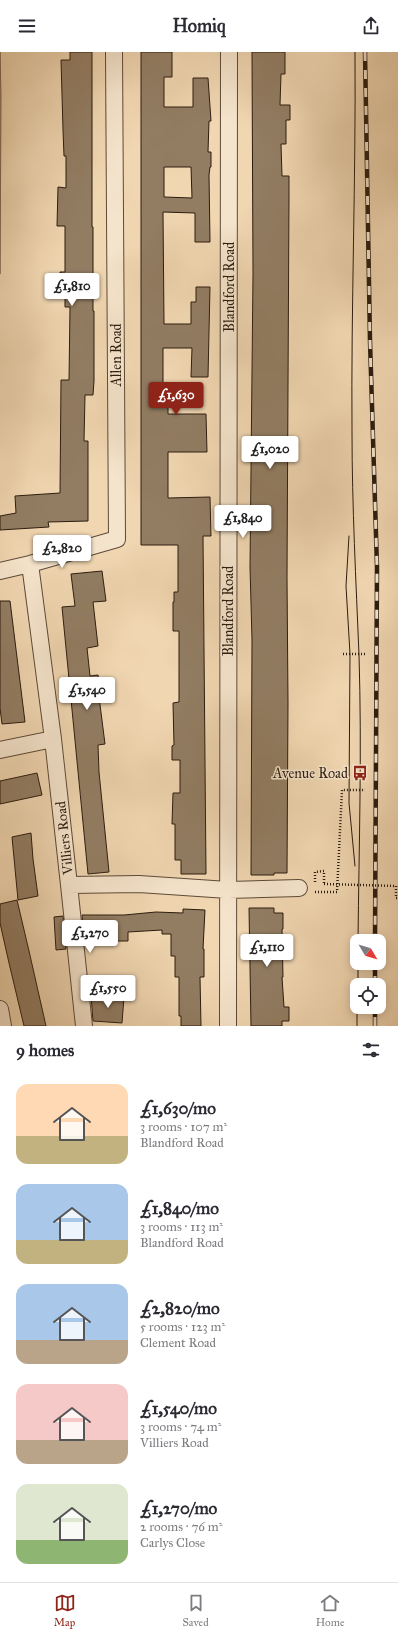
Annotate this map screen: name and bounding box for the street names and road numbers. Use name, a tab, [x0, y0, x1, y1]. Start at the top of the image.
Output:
street label: Blandford Road	[221, 242, 238, 332]
street label: Allen Road	[108, 323, 125, 388]
street label: Blandford Road	[220, 566, 237, 656]
street label: Villiers Road	[52, 800, 77, 877]

